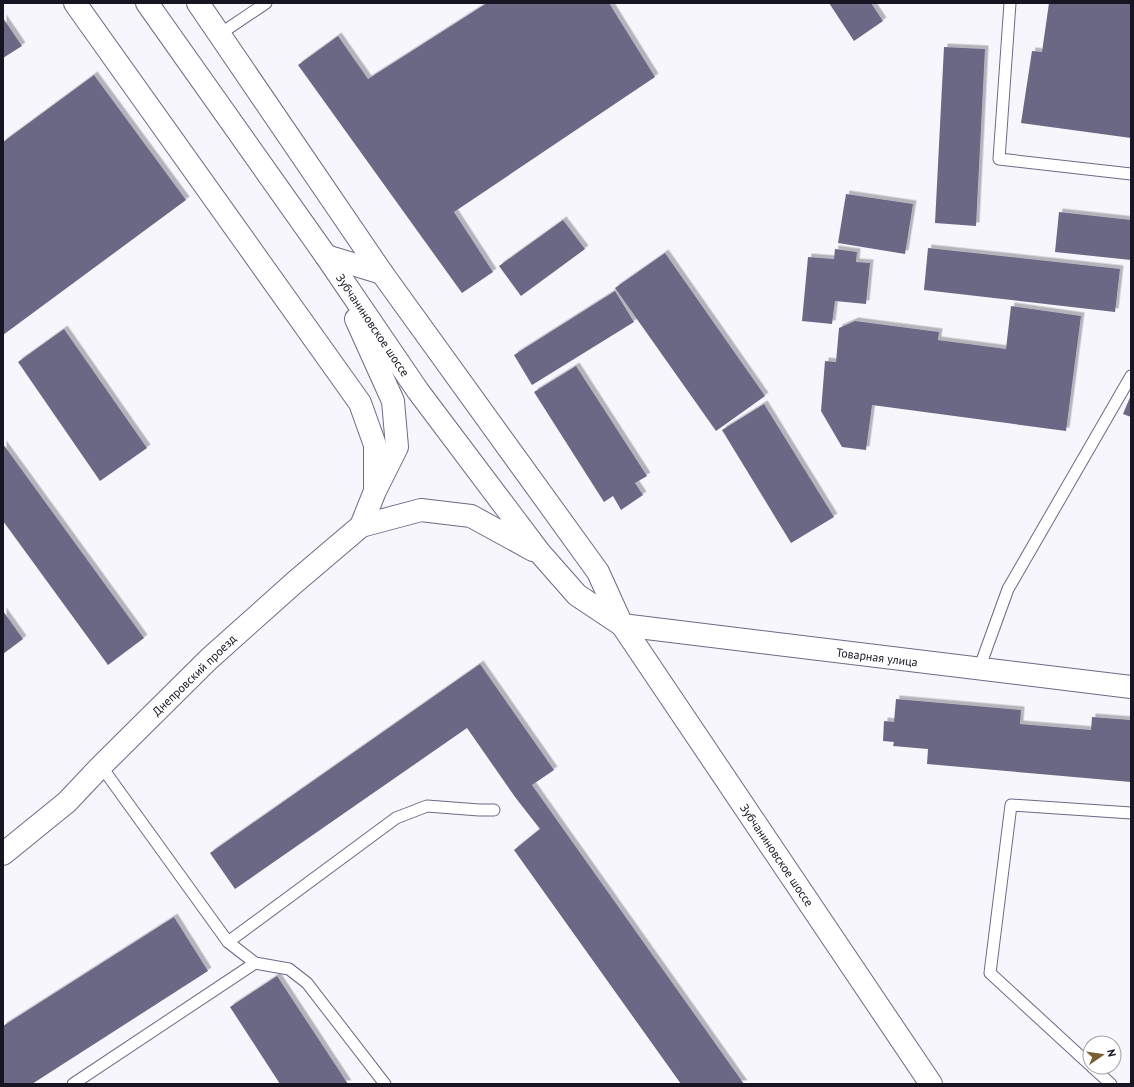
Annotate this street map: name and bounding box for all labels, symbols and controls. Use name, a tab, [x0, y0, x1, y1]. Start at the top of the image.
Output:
street label: Зубчаниновское шоссе	[333, 271, 413, 379]
street label: Днепровский проезд	[149, 631, 239, 719]
street label: Товарная улица	[835, 645, 919, 669]
street label: Зубчаниновское шоссе	[737, 801, 817, 909]
north arrow	[1082, 1035, 1122, 1075]
text: N	[1104, 1048, 1119, 1058]

